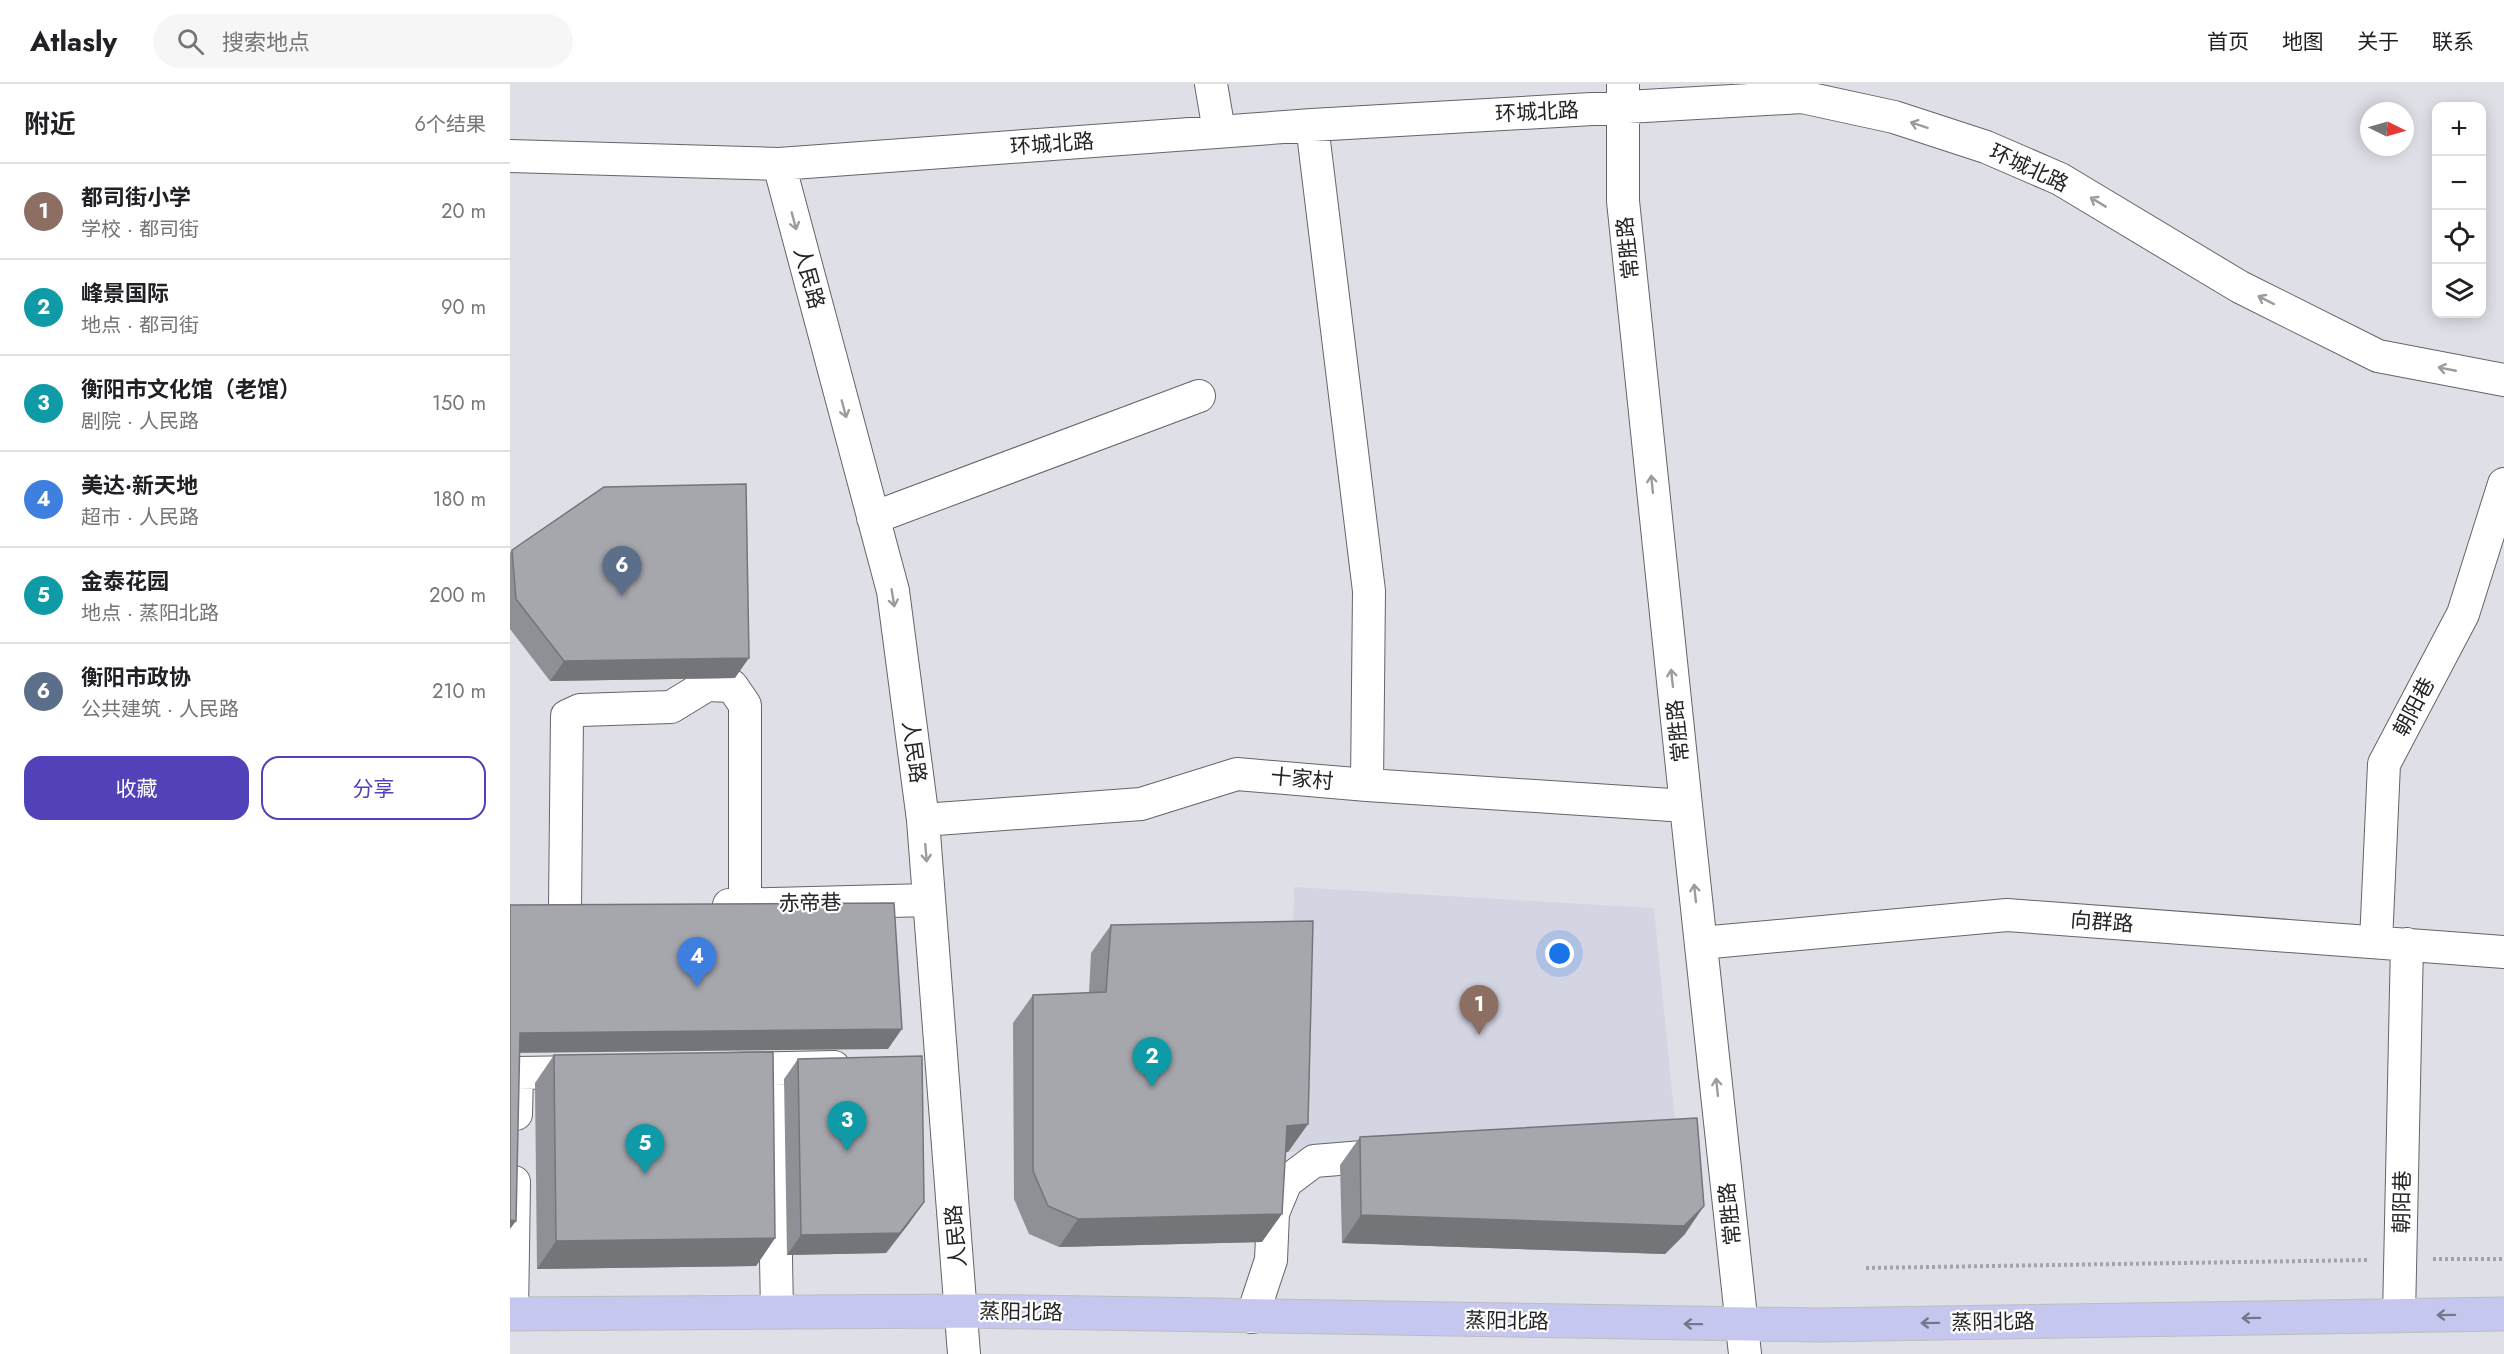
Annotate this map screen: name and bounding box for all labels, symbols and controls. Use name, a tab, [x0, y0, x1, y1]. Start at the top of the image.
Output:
search box	[153, 14, 573, 68]
text: Atlasly	[30, 21, 117, 62]
icon: search	[174, 25, 207, 58]
text: 搜索地点	[222, 26, 310, 58]
text: 首页	[2207, 27, 2249, 57]
text: 地图	[2282, 27, 2324, 57]
text: 关于	[2357, 27, 2399, 57]
text: 联系	[2432, 27, 2474, 57]
street label: 环城北路	[1494, 95, 1580, 129]
north arrow	[2360, 102, 2414, 156]
map controls	[2432, 102, 2486, 318]
button: +	[2432, 102, 2486, 156]
text: 附近	[24, 105, 76, 143]
text: 6个结果	[414, 110, 486, 139]
one-way arrow	[1910, 119, 1929, 130]
street label: 环城北路	[1009, 126, 1095, 162]
street label: 环城北路	[1985, 137, 2073, 199]
button: −	[2432, 156, 2486, 210]
text: 都司街小学	[81, 181, 191, 213]
one-way arrow	[2090, 195, 2107, 207]
text: 1	[38, 197, 49, 226]
text: 20 m	[441, 197, 486, 226]
button: locate	[2432, 210, 2486, 264]
one-way arrow	[788, 211, 800, 230]
text: 学校 · 都司街	[81, 215, 199, 244]
street label: 常胜路	[1610, 215, 1646, 281]
street label: 人民路	[786, 244, 832, 312]
button: layers	[2432, 264, 2486, 318]
text: 峰景国际	[81, 277, 169, 309]
text: 2	[37, 293, 50, 322]
text: 90 m	[441, 293, 486, 322]
one-way arrow	[2257, 293, 2275, 305]
text: 地点 · 都司街	[81, 311, 199, 340]
one-way arrow	[2437, 363, 2457, 374]
text: 衡阳市文化馆（老馆）	[81, 373, 301, 405]
text: 3	[37, 389, 50, 418]
text: 150 m	[432, 389, 486, 418]
one-way arrow	[839, 399, 850, 418]
text: 剧院 · 人民路	[81, 407, 199, 436]
text: 美达·新天地	[81, 469, 198, 501]
one-way arrow	[1647, 475, 1658, 495]
text: 4	[37, 485, 50, 514]
text: 180 m	[432, 485, 486, 514]
text: 超市 · 人民路	[81, 503, 199, 532]
pin: 6	[602, 546, 642, 596]
text: 金泰花园	[81, 565, 169, 597]
text: 5	[37, 581, 50, 610]
text: 200 m	[429, 581, 486, 610]
one-way arrow	[888, 587, 899, 607]
text: 地点 · 蒸阳北路	[81, 599, 219, 628]
text: 衡阳市政协	[81, 661, 191, 693]
one-way arrow	[1667, 669, 1678, 689]
street label: 朝阳巷	[2386, 672, 2442, 742]
text: 6	[37, 677, 50, 706]
text: 210 m	[432, 677, 486, 706]
text: 公共建筑 · 人民路	[81, 695, 239, 724]
street label: 常胜路	[1660, 698, 1696, 764]
street label: 人民路	[895, 719, 933, 785]
button: 收藏	[24, 756, 249, 820]
button: 分享	[261, 756, 486, 820]
street label: 十家村	[1269, 761, 1335, 797]
one-way arrow	[920, 843, 931, 863]
one-way arrow	[1690, 884, 1701, 904]
street label: 赤帝巷	[778, 887, 842, 919]
street label: 向群路	[2070, 905, 2134, 939]
pin: 4	[678, 938, 717, 987]
your location	[1545, 939, 1574, 968]
pin: 1	[1460, 986, 1498, 1035]
pin: 2	[1132, 1038, 1172, 1087]
one-way arrow	[1711, 1078, 1722, 1097]
pin: 3	[828, 1102, 866, 1151]
pin: 5	[626, 1124, 664, 1174]
street label: 朝阳巷	[2386, 1170, 2418, 1234]
street label: 常胜路	[1712, 1181, 1748, 1247]
street label: 人民路	[938, 1203, 974, 1269]
street label: 蒸阳北路	[979, 1296, 1063, 1328]
street label: 蒸阳北路	[1465, 1305, 1549, 1337]
street label: 蒸阳北路	[1951, 1306, 2035, 1338]
one-way arrow	[2436, 1309, 2456, 1321]
one-way arrow	[2241, 1312, 2261, 1324]
one-way arrow	[1920, 1317, 1940, 1329]
one-way arrow	[1683, 1318, 1703, 1330]

